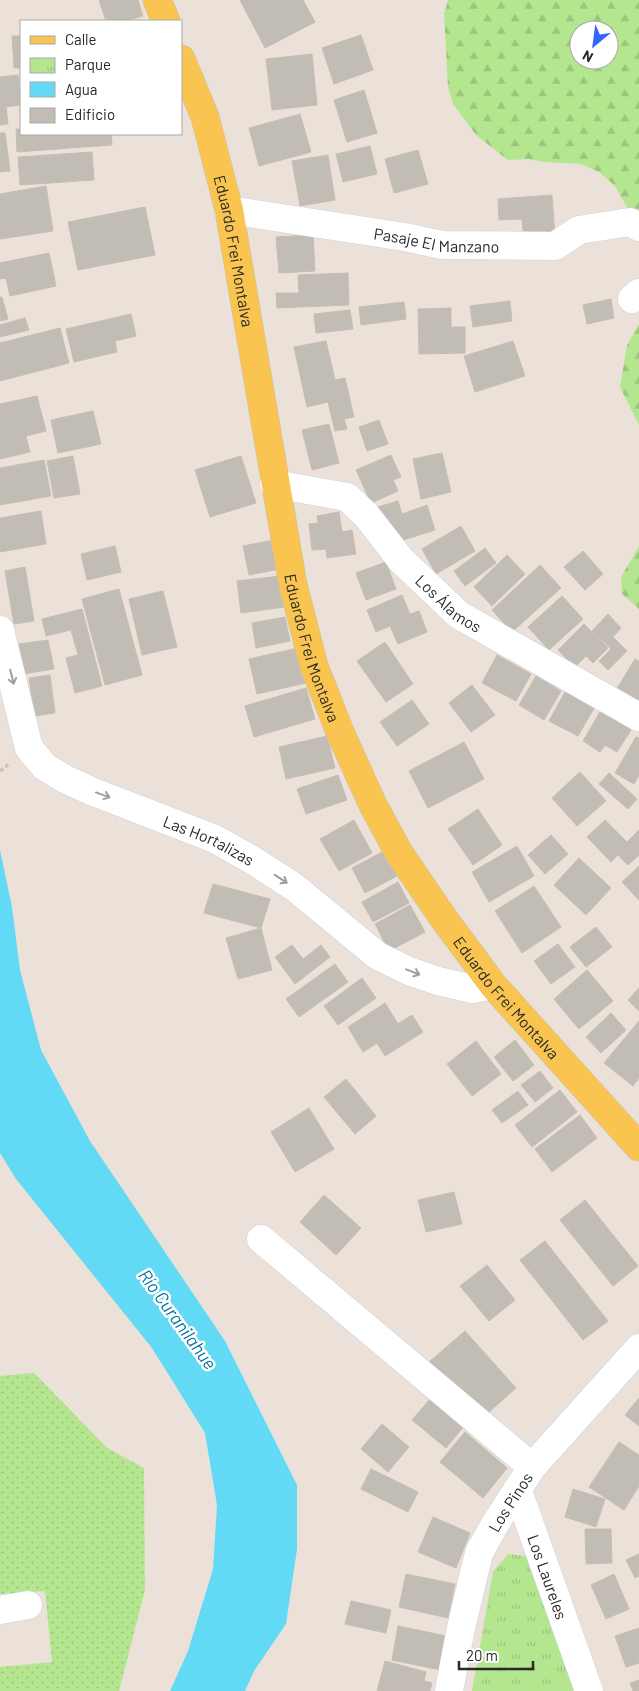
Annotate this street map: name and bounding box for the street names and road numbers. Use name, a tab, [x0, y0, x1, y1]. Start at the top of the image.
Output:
street label: Eduardo Frei Montalva	[211, 173, 258, 328]
street label: Pasaje El Manzano	[373, 223, 499, 255]
street label: Los Álamos	[412, 570, 485, 635]
street label: Eduardo Frei Montalva	[282, 572, 345, 725]
street label: Las Hortalizas	[161, 810, 258, 869]
street label: Eduardo Frei Montalva	[450, 932, 564, 1062]
street label: Los Pinos	[483, 1468, 536, 1535]
street label: Los Laureles	[525, 1532, 572, 1622]

